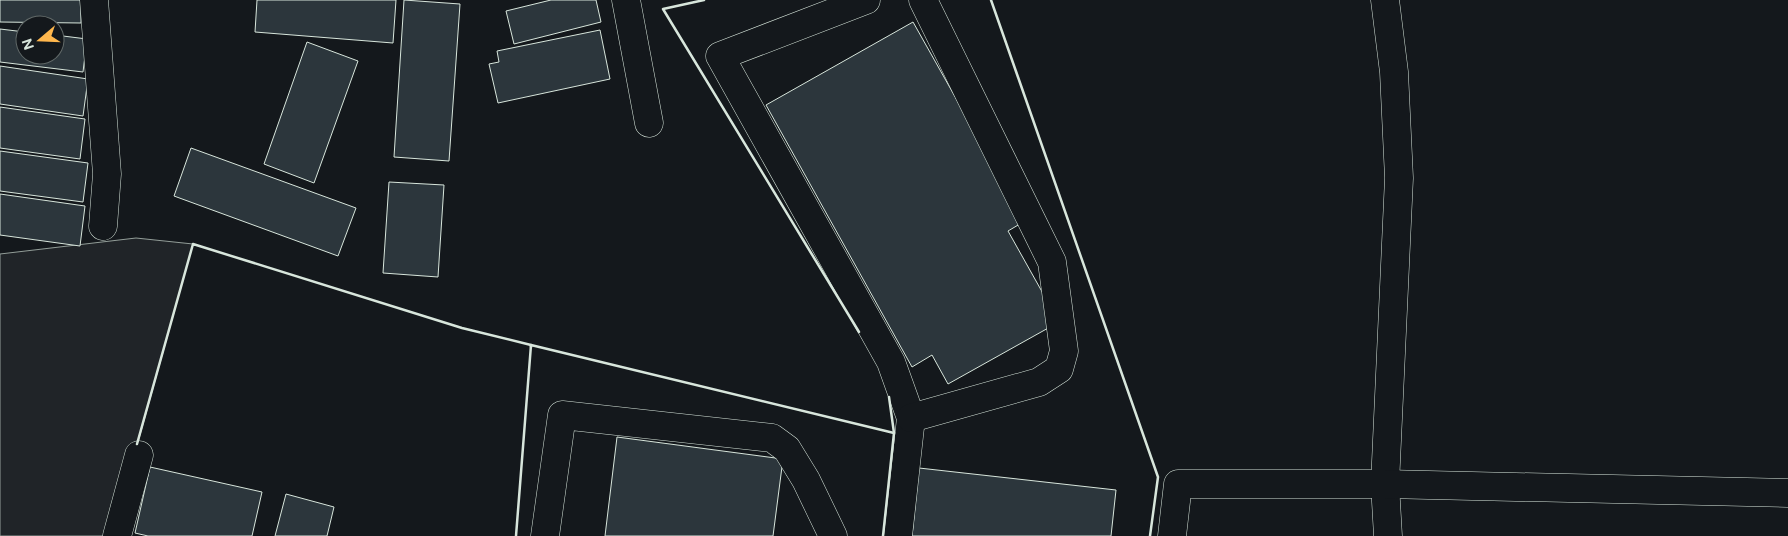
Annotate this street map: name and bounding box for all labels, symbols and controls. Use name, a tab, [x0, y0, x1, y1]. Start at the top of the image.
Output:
north arrow	[15, 15, 65, 65]
text: N	[18, 36, 38, 52]

